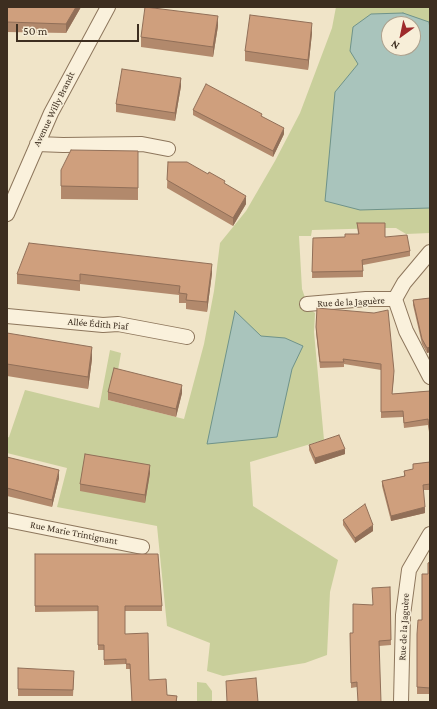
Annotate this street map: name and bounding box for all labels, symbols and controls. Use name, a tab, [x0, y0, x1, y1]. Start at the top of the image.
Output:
scale bar	[18, 16, 141, 42]
north arrow	[381, 16, 421, 56]
text: 50 m	[23, 24, 47, 38]
text: N	[389, 38, 401, 52]
street label: Avenue Willy Brandt	[31, 69, 77, 149]
street label: Rue de la Jaguère	[317, 294, 385, 310]
street label: Allée Édith Piaf	[67, 315, 129, 333]
street label: Rue Marie Trintignant	[29, 519, 119, 547]
street label: Rue de la Jaguère	[396, 593, 412, 661]

